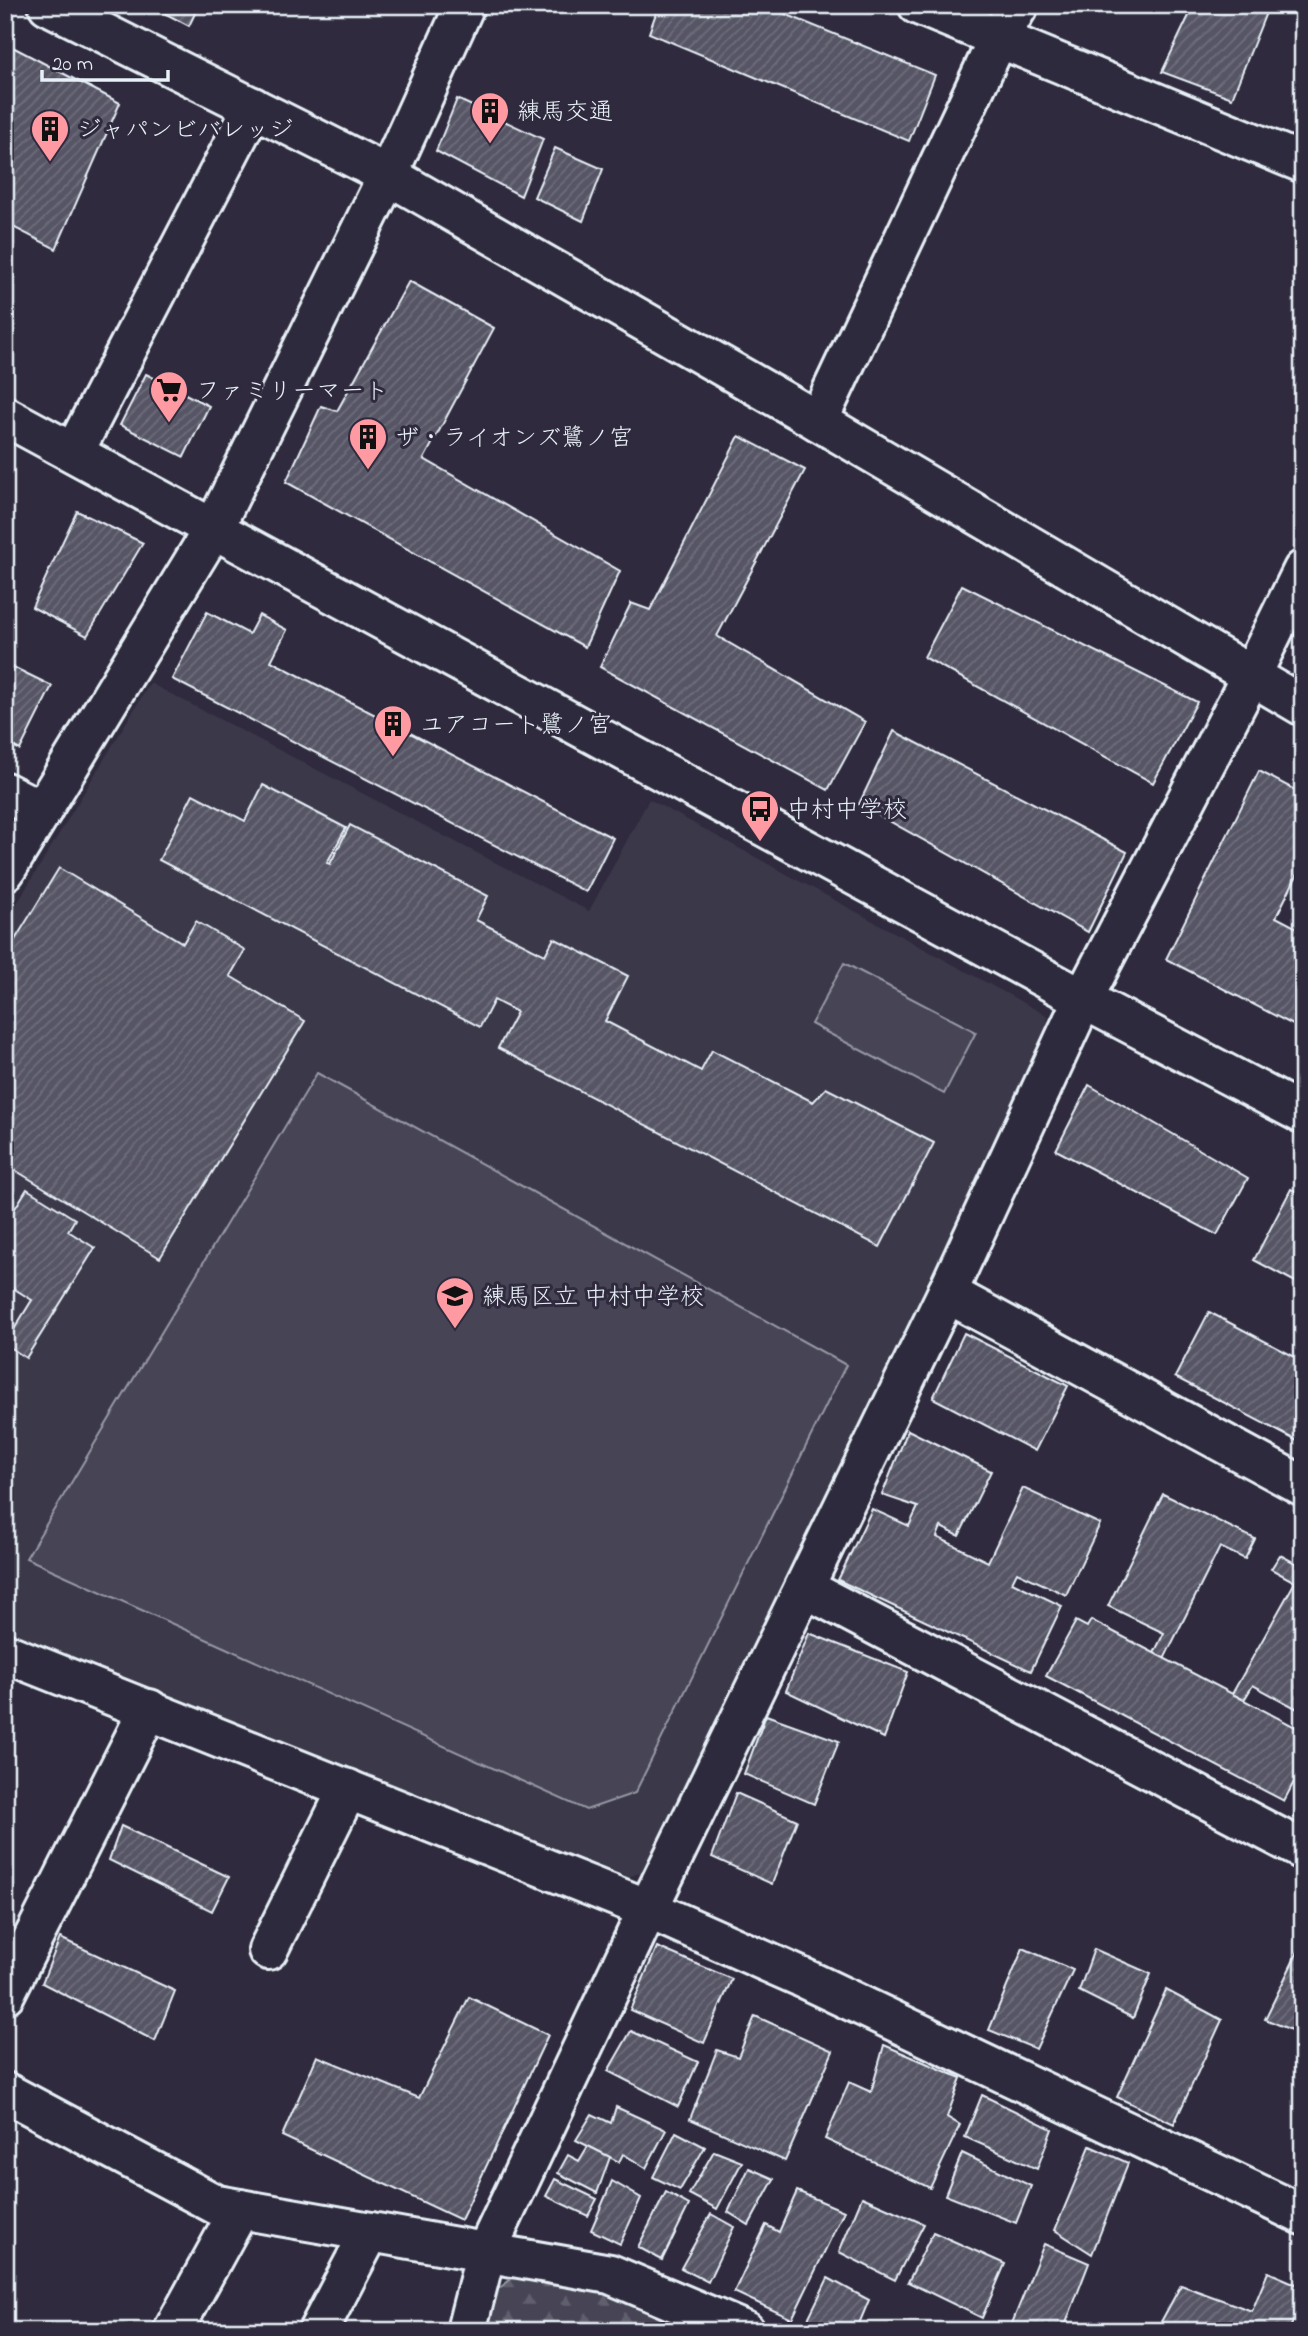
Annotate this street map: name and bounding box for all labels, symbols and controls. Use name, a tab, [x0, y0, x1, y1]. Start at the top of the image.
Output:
scale bar	[42, 38, 168, 82]
text: 20 m	[52, 50, 93, 80]
building icon: 練馬交通	[469, 90, 511, 145]
place label: 練馬交通	[517, 96, 613, 131]
building icon: ジャパンビバレッジ	[29, 108, 71, 163]
place label: ジャパンビバレッジ	[77, 114, 293, 149]
supermarket icon: ファミリーマート	[148, 369, 190, 424]
place label: ファミリーマート	[196, 375, 388, 410]
building icon: ザ・ライオンズ鷺ノ宮	[347, 416, 389, 471]
place label: ザ・ライオンズ鷺ノ宮	[395, 422, 633, 457]
building icon: ユアコート鷺ノ宮	[372, 703, 414, 758]
place label: ユアコート鷺ノ宮	[420, 709, 612, 744]
bus stop icon: 中村中学校	[739, 788, 781, 843]
place label: 中村中学校	[787, 794, 907, 829]
school or university icon: 練馬区立 中村中学校	[434, 1275, 476, 1330]
place label: 練馬区立 中村中学校	[482, 1281, 704, 1316]

